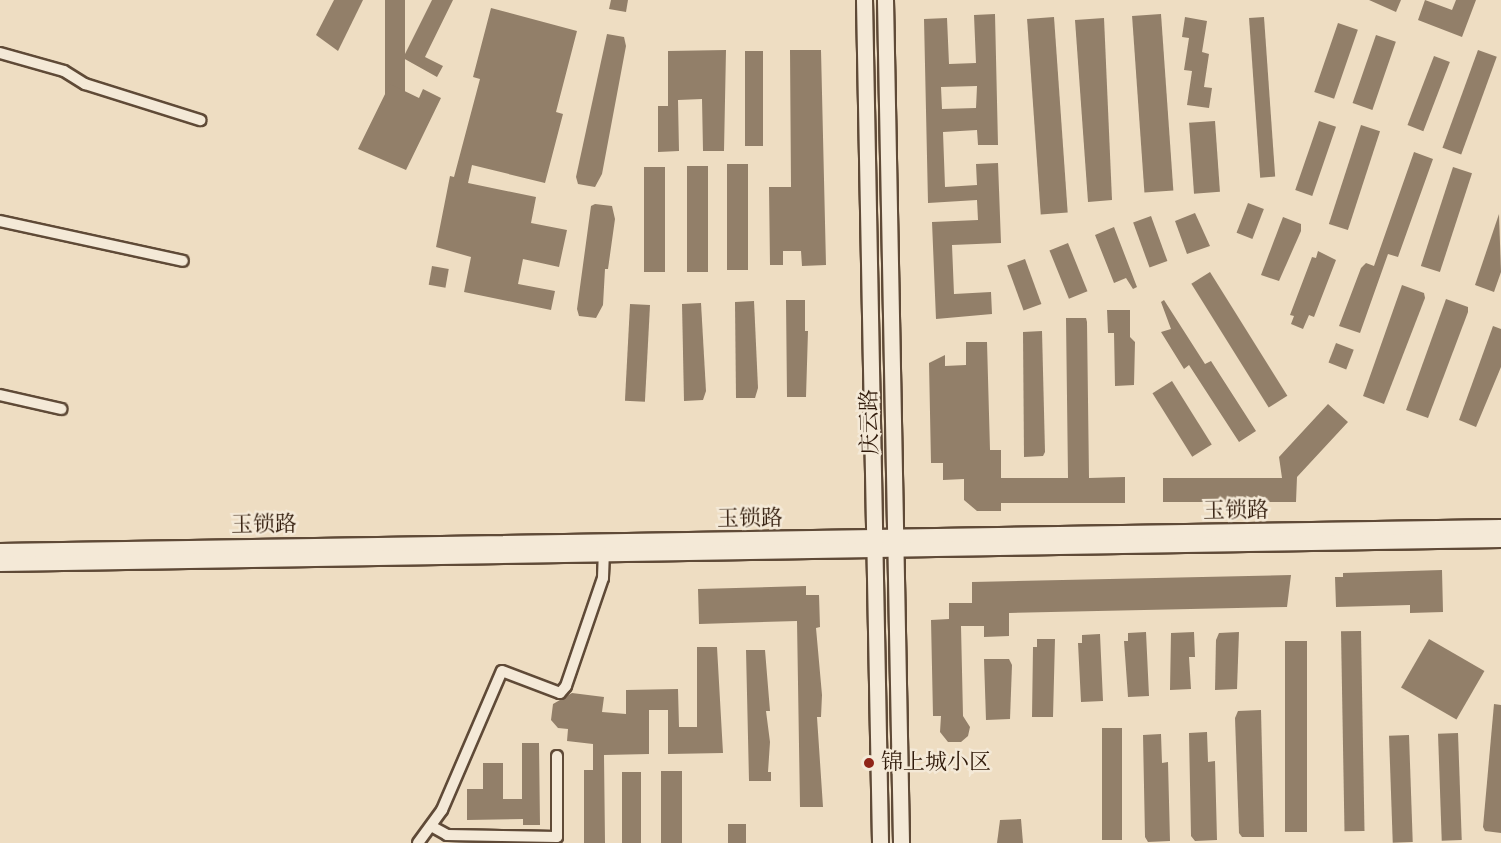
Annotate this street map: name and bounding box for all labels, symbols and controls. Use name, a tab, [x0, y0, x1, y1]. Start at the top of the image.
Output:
street label: 庆云路	[856, 389, 884, 455]
street label: 玉锁路	[1203, 497, 1269, 525]
street label: 玉锁路	[717, 505, 783, 533]
street label: 玉锁路	[231, 511, 297, 539]
place label: 锦上城小区	[881, 750, 991, 776]
marker: 锦上城小区	[862, 756, 876, 770]

